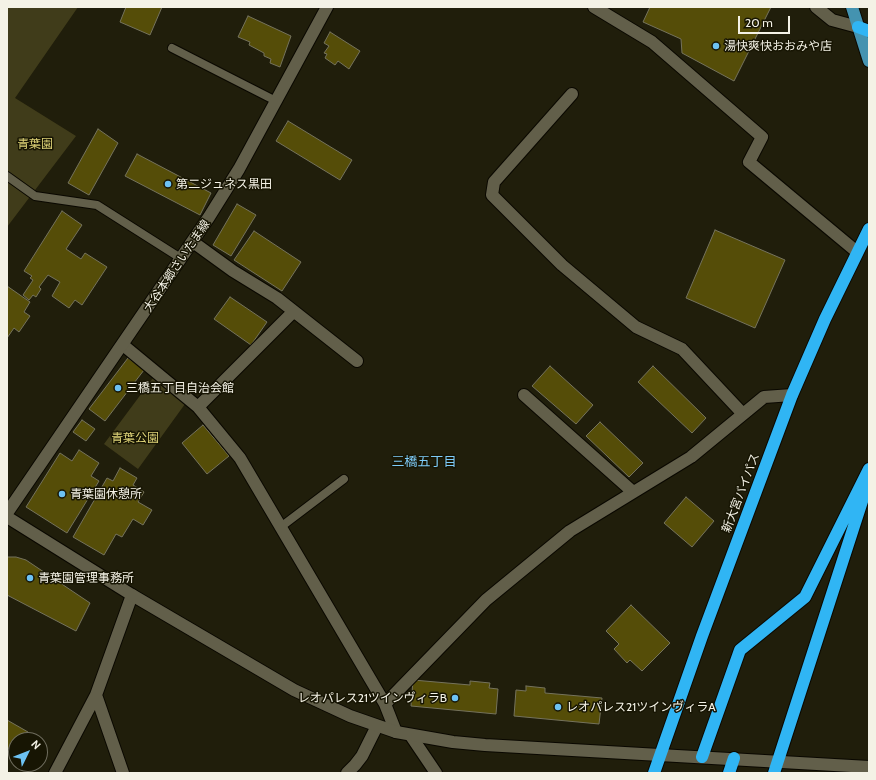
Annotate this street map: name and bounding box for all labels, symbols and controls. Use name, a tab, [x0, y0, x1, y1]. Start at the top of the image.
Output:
scale bar	[740, 8, 792, 34]
text: 20 m	[745, 15, 773, 30]
place label: 湯快爽快おおみや店	[724, 39, 832, 53]
marker: 湯快爽快おおみや店	[711, 41, 721, 51]
park label: 青葉園	[17, 137, 53, 151]
place label: 第二ジュネス黒田	[176, 177, 272, 191]
marker: 第二ジュネス黒田	[163, 179, 173, 189]
street label: 大谷本郷さいたま線	[141, 217, 213, 315]
place label: 三橋五丁目自治会館	[126, 381, 234, 395]
marker: 三橋五丁目自治会館	[113, 383, 123, 393]
park label: 青葉公園	[111, 431, 159, 445]
street label: 新大宮バイパス	[719, 451, 763, 535]
district label: 三橋五丁目	[392, 454, 456, 470]
place label: 青葉園休憩所	[70, 487, 142, 501]
marker: 青葉園休憩所	[57, 489, 67, 499]
place label: 青葉園管理事務所	[38, 571, 134, 585]
marker: 青葉園管理事務所	[25, 573, 35, 583]
place label: レオパレス21ツインヴィラB	[298, 691, 447, 705]
marker: レオパレス21ツインヴィラB	[450, 693, 460, 703]
place label: レオパレス21ツインヴィラA	[566, 700, 716, 714]
marker: レオパレス21ツインヴィラA	[553, 702, 563, 712]
north arrow	[8, 732, 48, 772]
text: N	[28, 737, 44, 752]

